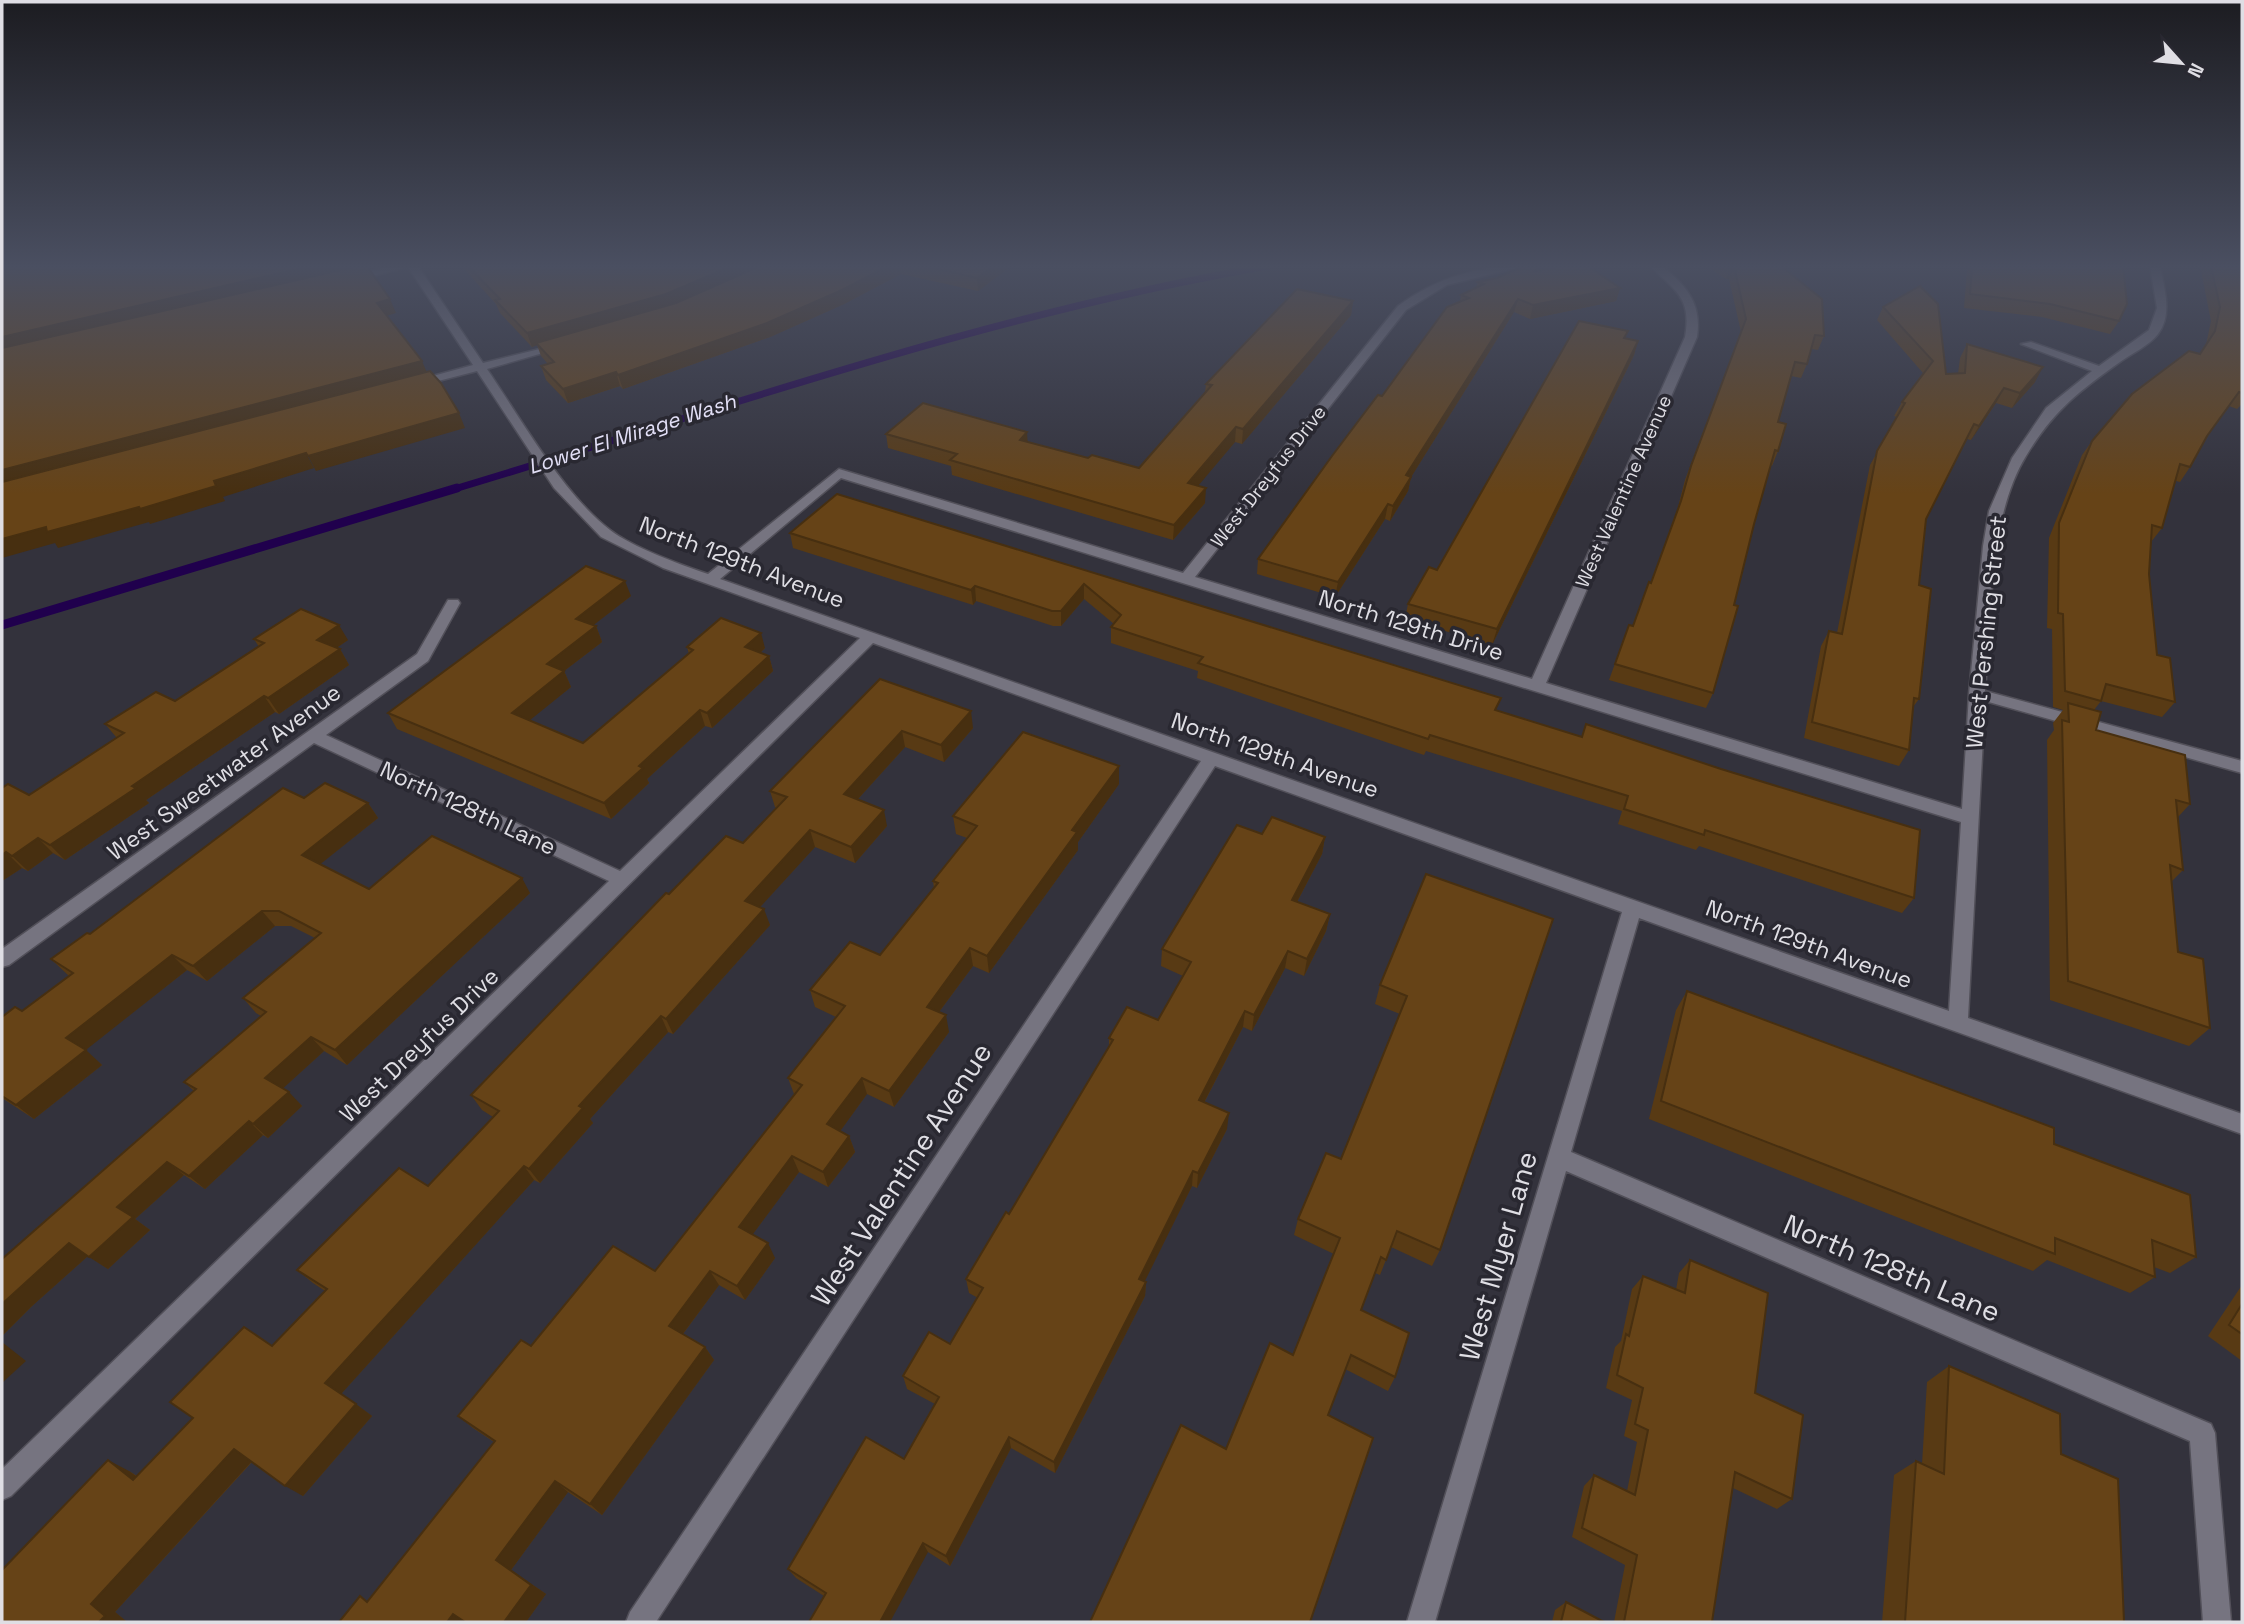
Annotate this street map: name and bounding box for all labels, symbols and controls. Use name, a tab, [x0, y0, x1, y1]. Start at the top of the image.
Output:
north arrow	[2146, 28, 2216, 98]
text: N	[2182, 59, 2210, 82]
water label: Lower El Mirage Wash	[525, 387, 740, 480]
street label: West Valentine Avenue	[1570, 391, 1677, 591]
street label: West Dreyfus Drive	[1205, 400, 1332, 552]
street label: North 129th Avenue	[635, 509, 849, 615]
street label: West Pershing Street	[1959, 514, 2013, 750]
street label: North 129th Drive	[1315, 583, 1507, 667]
street label: West Sweetwater Avenue	[101, 677, 347, 867]
street label: North 129th Avenue	[1167, 705, 1383, 805]
street label: North 128th Lane	[375, 754, 561, 862]
street label: North 129th Avenue	[1702, 893, 1916, 995]
street label: West Dreyfus Drive	[333, 961, 505, 1129]
street label: West Valentine Avenue	[802, 1036, 1000, 1312]
street label: West Myer Lane	[1451, 1147, 1545, 1365]
street label: North 128th Lane	[1778, 1206, 2006, 1330]

